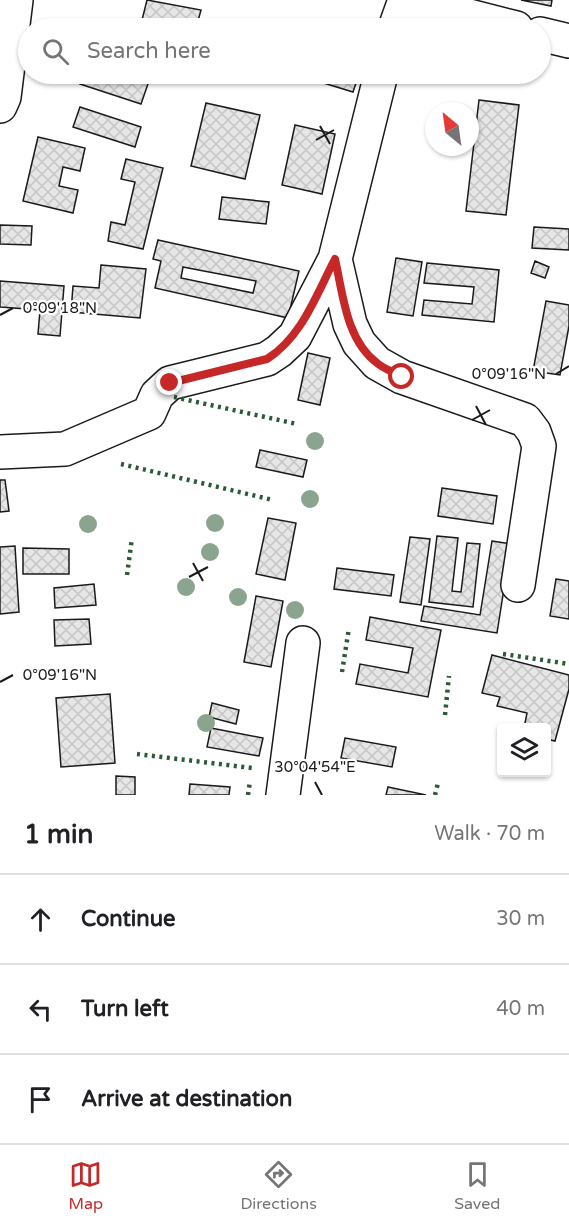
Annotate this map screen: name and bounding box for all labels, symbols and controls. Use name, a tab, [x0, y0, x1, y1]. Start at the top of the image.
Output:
search box	[18, 18, 551, 84]
icon: search	[39, 35, 72, 68]
text: Search here	[87, 38, 211, 64]
north arrow	[425, 102, 479, 156]
text: 0°09'18"N	[23, 299, 97, 317]
route start	[388, 363, 414, 389]
text: 0°09'16"N	[472, 365, 546, 383]
route end	[156, 369, 182, 395]
text: 0°09'16"N	[23, 666, 97, 684]
map controls	[497, 723, 551, 777]
button: layers	[497, 723, 551, 777]
text: 30°04'54"E	[274, 758, 356, 776]
text: 1 min	[24, 819, 93, 850]
text: Walk · 70 m	[434, 822, 545, 846]
icon: ahead	[24, 903, 57, 936]
text: Continue	[81, 906, 176, 932]
text: 30 m	[496, 907, 545, 931]
icon: left	[24, 993, 57, 1026]
text: Turn left	[81, 996, 169, 1022]
text: 40 m	[496, 997, 545, 1021]
icon: arrive	[24, 1083, 57, 1116]
text: Arrive at destination	[81, 1086, 292, 1112]
tab: Map	[69, 1158, 103, 1214]
tab: Directions	[240, 1158, 317, 1214]
tab: Saved	[454, 1158, 500, 1214]

